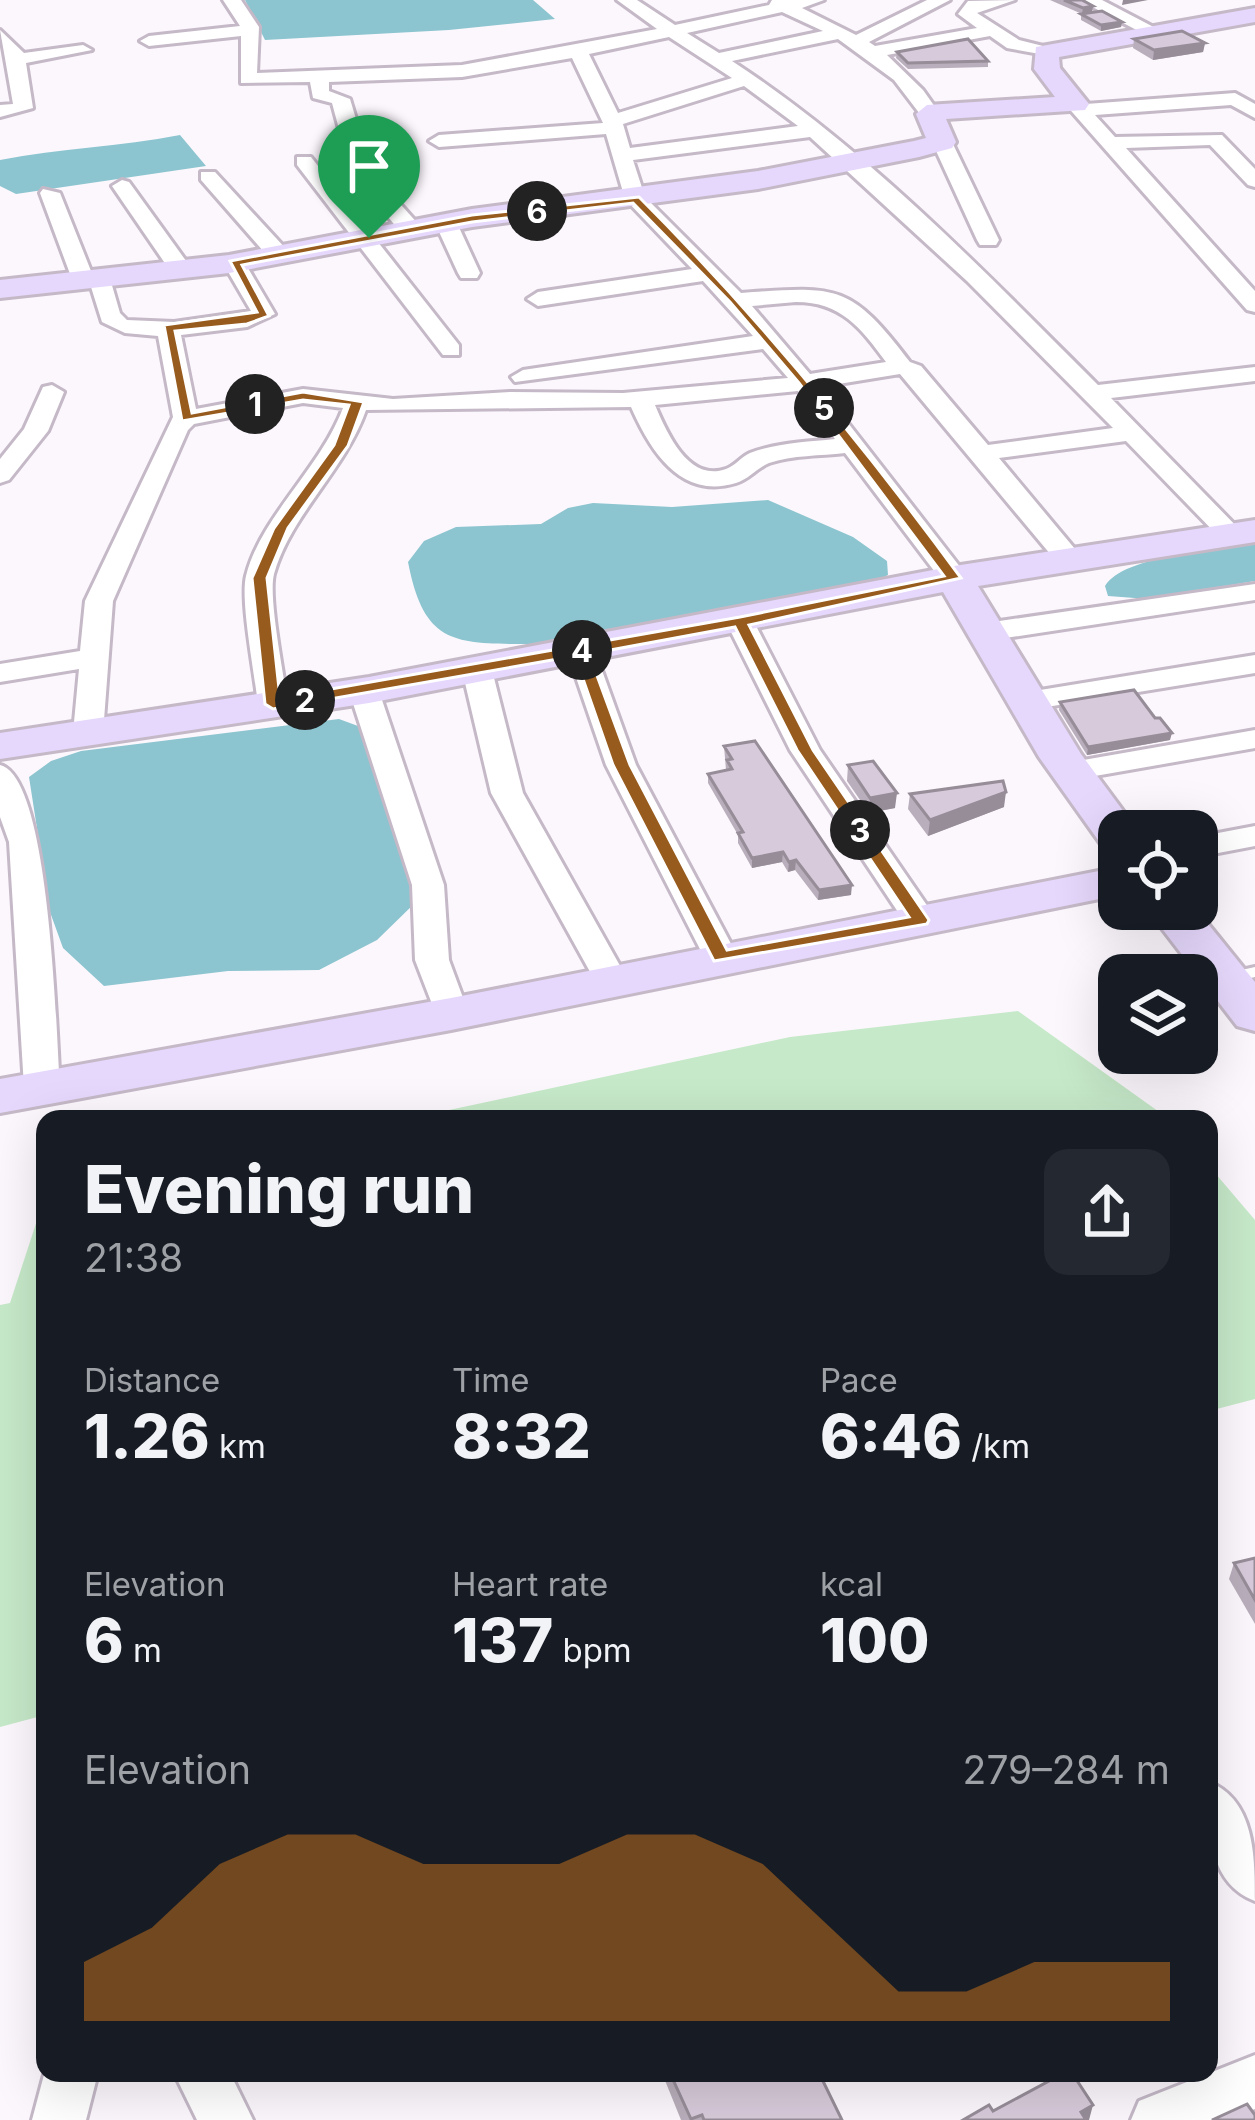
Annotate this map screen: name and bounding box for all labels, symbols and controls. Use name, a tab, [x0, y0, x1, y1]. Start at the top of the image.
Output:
pin	[318, 115, 420, 238]
icon: arrive	[336, 133, 402, 199]
pin: 6	[507, 181, 567, 241]
text: 6	[526, 191, 548, 231]
pin: 1	[225, 374, 285, 434]
pin: 5	[794, 378, 854, 438]
text: 1	[248, 384, 262, 424]
text: 5	[813, 388, 835, 428]
pin: 4	[552, 620, 612, 680]
text: 4	[571, 630, 593, 670]
pin: 2	[275, 670, 335, 730]
text: 2	[295, 680, 315, 720]
pin: 3	[830, 800, 890, 860]
text: 3	[849, 810, 871, 850]
map controls	[1098, 810, 1218, 1074]
button: locate	[1098, 810, 1218, 930]
button: layers	[1098, 954, 1218, 1074]
text: Evening run	[84, 1149, 474, 1229]
button: share	[1044, 1149, 1170, 1275]
text: 21:38	[84, 1234, 183, 1281]
text: Distance	[84, 1360, 220, 1400]
text: Time	[452, 1360, 529, 1400]
text: Pace	[820, 1360, 898, 1400]
text: 1.26	[84, 1400, 210, 1472]
text: 8:32	[452, 1400, 591, 1472]
text: 6:46	[820, 1400, 962, 1472]
text: km	[210, 1426, 266, 1466]
text: /km	[962, 1426, 1030, 1466]
text: Elevation	[84, 1564, 225, 1604]
text: Heart rate	[452, 1564, 608, 1604]
text: kcal	[820, 1564, 883, 1604]
text: 6	[84, 1604, 124, 1676]
text: 137	[452, 1604, 553, 1676]
text: 100	[820, 1604, 930, 1676]
text: m	[124, 1630, 162, 1670]
text: bpm	[553, 1630, 632, 1670]
text: Elevation	[84, 1746, 251, 1793]
text: 279–284 m	[963, 1746, 1170, 1793]

